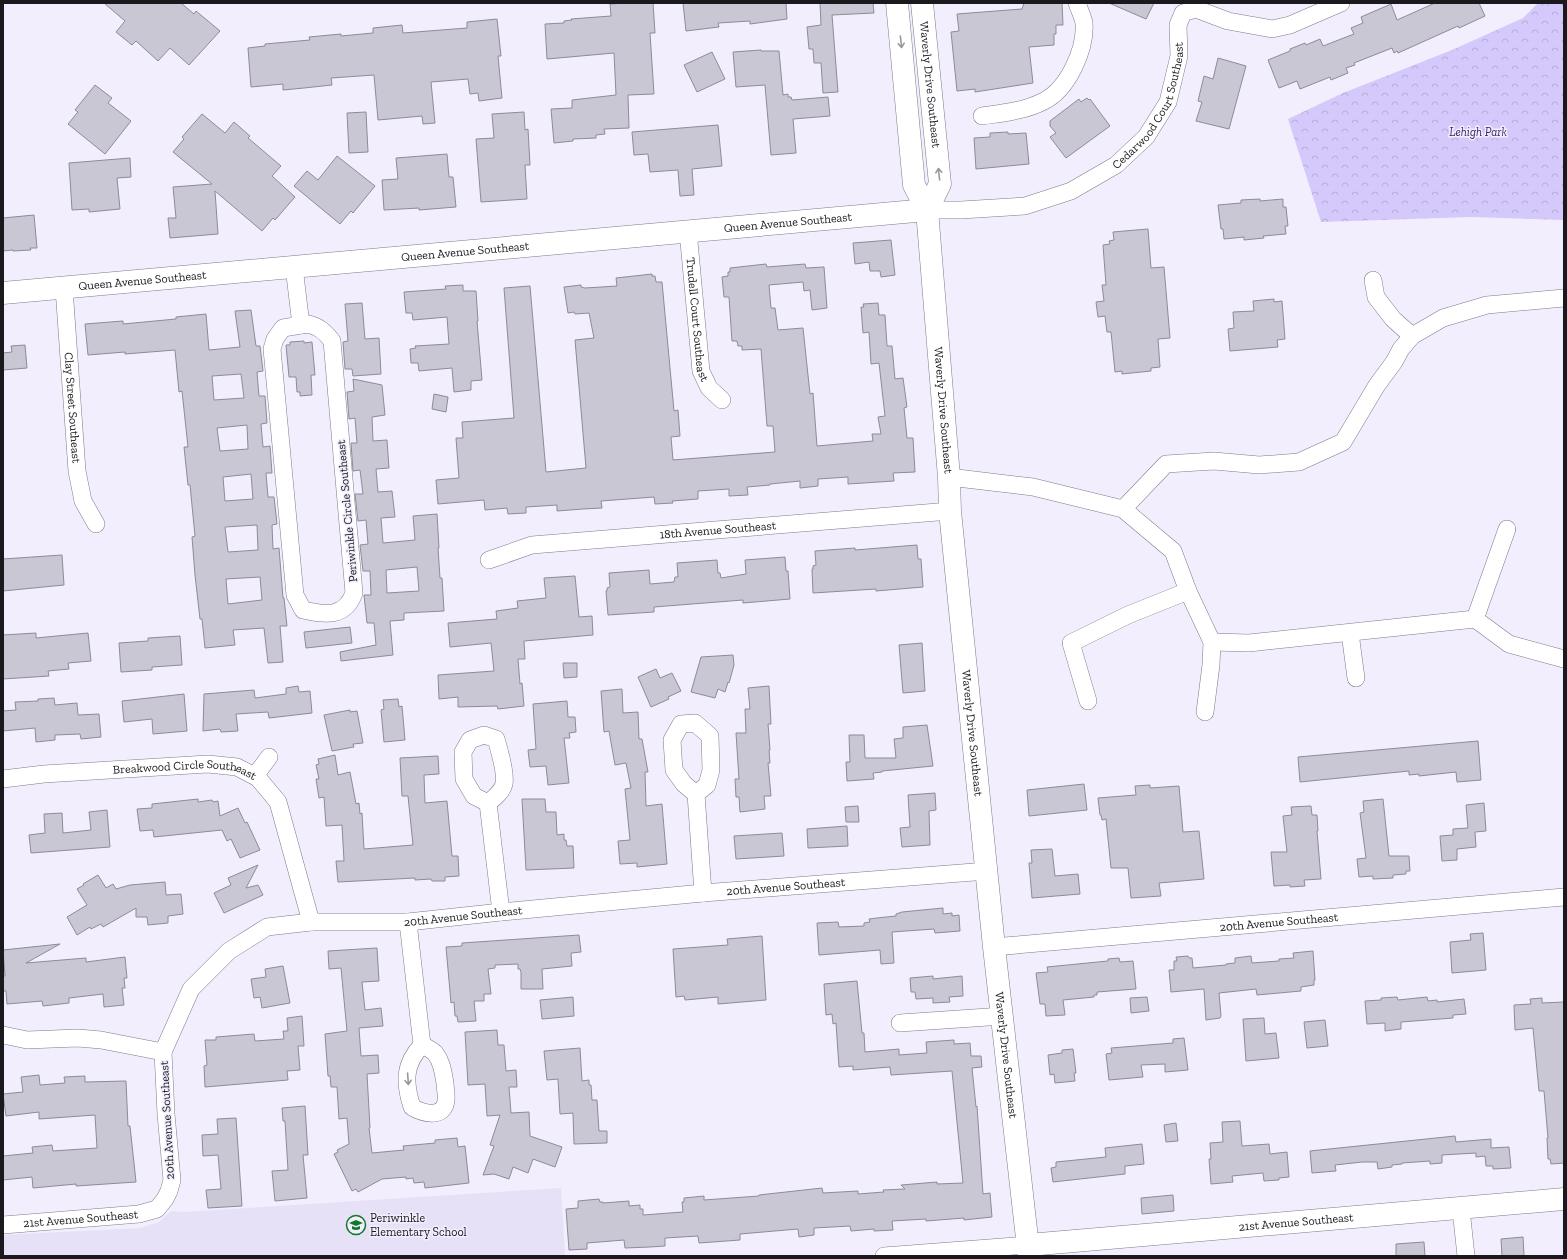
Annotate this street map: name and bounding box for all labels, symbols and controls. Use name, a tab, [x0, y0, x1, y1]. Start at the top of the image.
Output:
street label: Waverly Drive Southeast	[917, 21, 943, 149]
one-way arrow	[898, 35, 905, 48]
street label: Cedarwood Court Southeast	[1109, 41, 1186, 172]
park label: Lehigh Park	[1449, 125, 1507, 139]
one-way arrow	[936, 168, 943, 181]
street label: Queen Avenue Southeast	[723, 210, 853, 235]
street label: Queen Avenue Southeast	[400, 239, 530, 264]
street label: Trudell Court Southeast	[683, 257, 712, 384]
street label: Queen Avenue Southeast	[78, 268, 208, 293]
street label: Waverly Drive Southeast	[931, 346, 956, 475]
street label: Clay Street Southeast	[62, 352, 83, 464]
street label: Periwinkle Circle Southeast	[334, 439, 360, 583]
street label: 18th Avenue Southeast	[659, 518, 777, 542]
street label: Waverly Drive Southeast	[959, 669, 986, 797]
street label: Breakwood Circle Southeast	[112, 757, 259, 783]
street label: 20th Avenue Southeast	[726, 875, 846, 898]
street label: 20th Avenue Southeast	[404, 903, 524, 929]
street label: 20th Avenue Southeast	[1219, 910, 1339, 934]
street label: Waverly Drive Southeast	[992, 991, 1020, 1120]
street label: 20th Avenue Southeast	[157, 1060, 177, 1180]
one-way arrow	[404, 1072, 411, 1085]
street label: 21st Avenue Southeast	[23, 1207, 139, 1230]
street label: 21st Avenue Southeast	[1238, 1210, 1355, 1234]
place label: Periwinkle Elementary School	[370, 1211, 467, 1239]
school or university icon: Periwinkle Elementary School	[345, 1214, 367, 1236]

